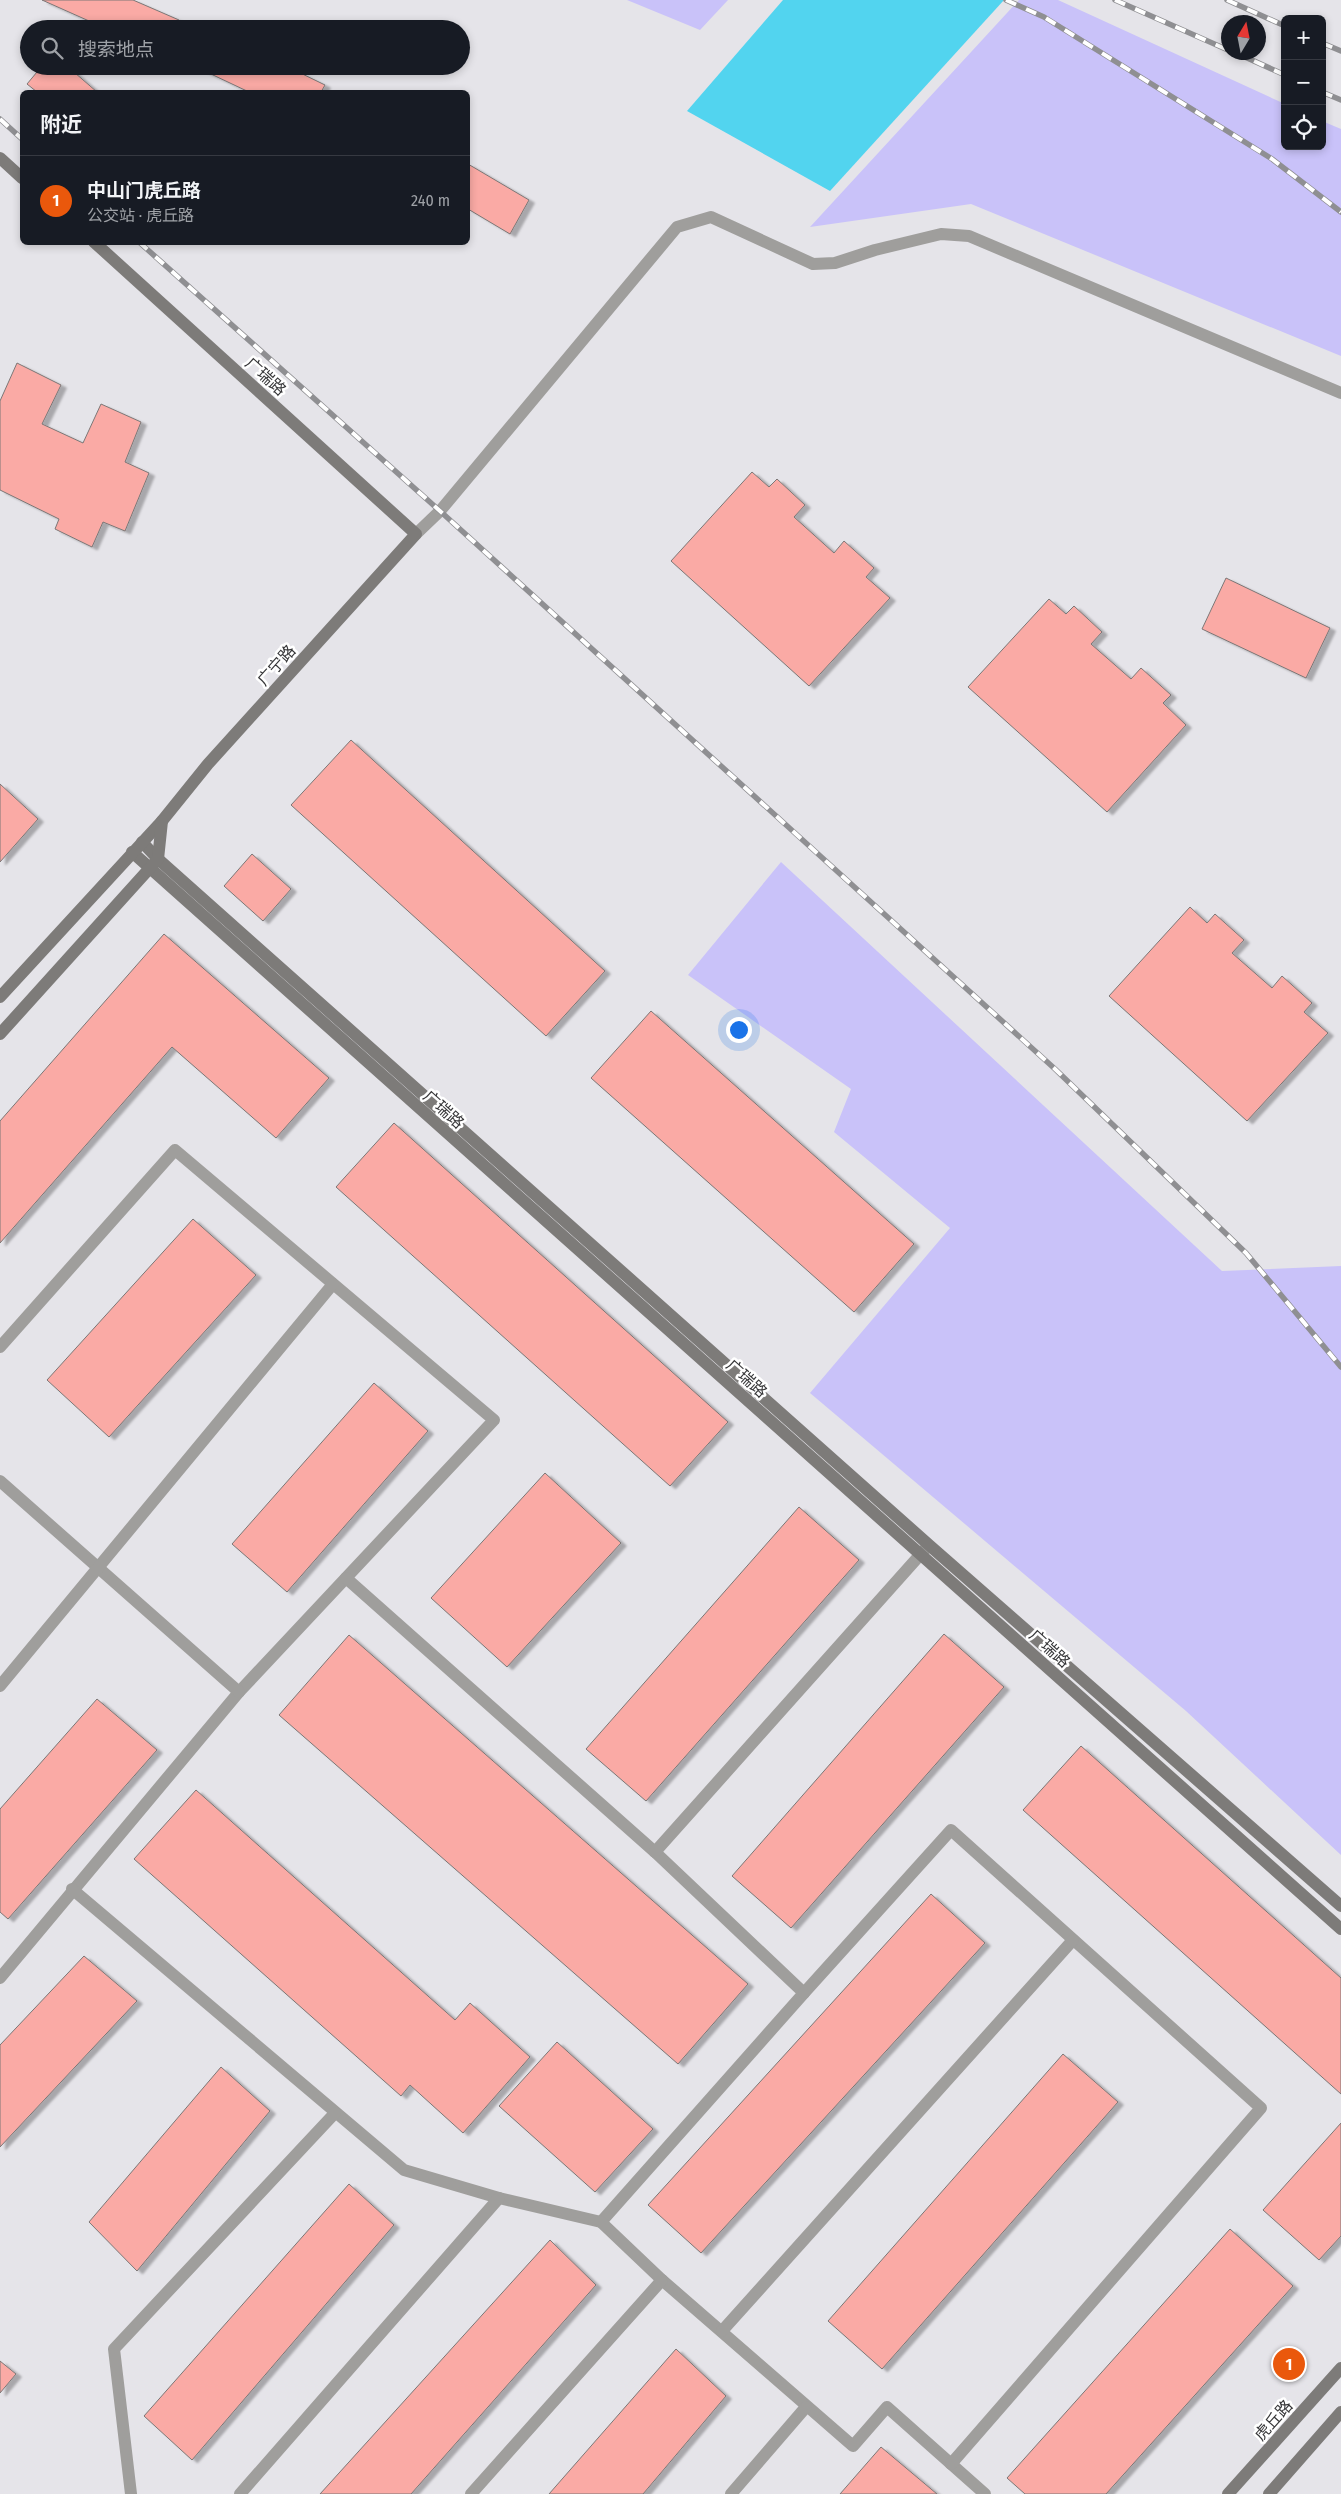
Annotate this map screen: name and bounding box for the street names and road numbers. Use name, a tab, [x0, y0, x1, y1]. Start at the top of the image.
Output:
street label: 广瑞路	[241, 353, 290, 399]
street label: 广宁路	[253, 641, 299, 690]
street label: 广瑞路	[419, 1086, 468, 1132]
street label: 广瑞路	[722, 1355, 771, 1401]
street label: 广瑞路	[1025, 1625, 1074, 1671]
street label: 虎丘路	[1250, 2396, 1296, 2445]

